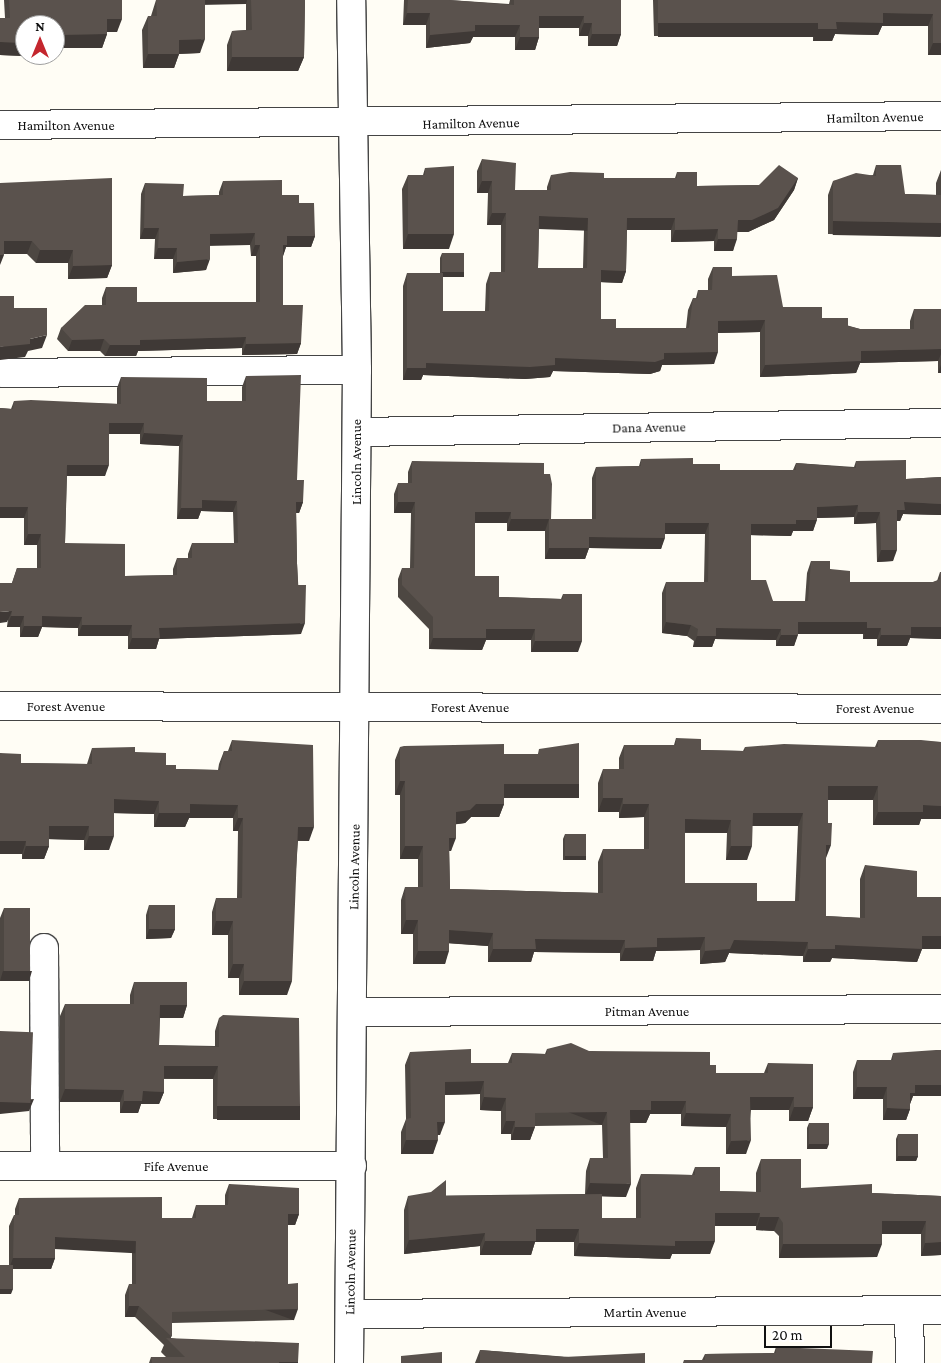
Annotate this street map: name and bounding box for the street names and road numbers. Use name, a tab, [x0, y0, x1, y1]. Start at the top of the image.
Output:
street label: Hamilton Avenue	[826, 108, 924, 126]
street label: Hamilton Avenue	[422, 114, 520, 132]
street label: Hamilton Avenue	[17, 117, 115, 133]
street label: Dana Avenue	[612, 418, 686, 436]
street label: Lincoln Avenue	[348, 419, 364, 505]
street label: Forest Avenue	[27, 698, 105, 714]
street label: Forest Avenue	[431, 699, 509, 715]
street label: Forest Avenue	[836, 700, 914, 716]
street label: Lincoln Avenue	[345, 824, 363, 910]
street label: Pitman Avenue	[605, 1003, 689, 1019]
street label: Fife Avenue	[144, 1158, 208, 1174]
street label: Lincoln Avenue	[341, 1229, 359, 1315]
street label: Martin Avenue	[604, 1304, 686, 1320]

